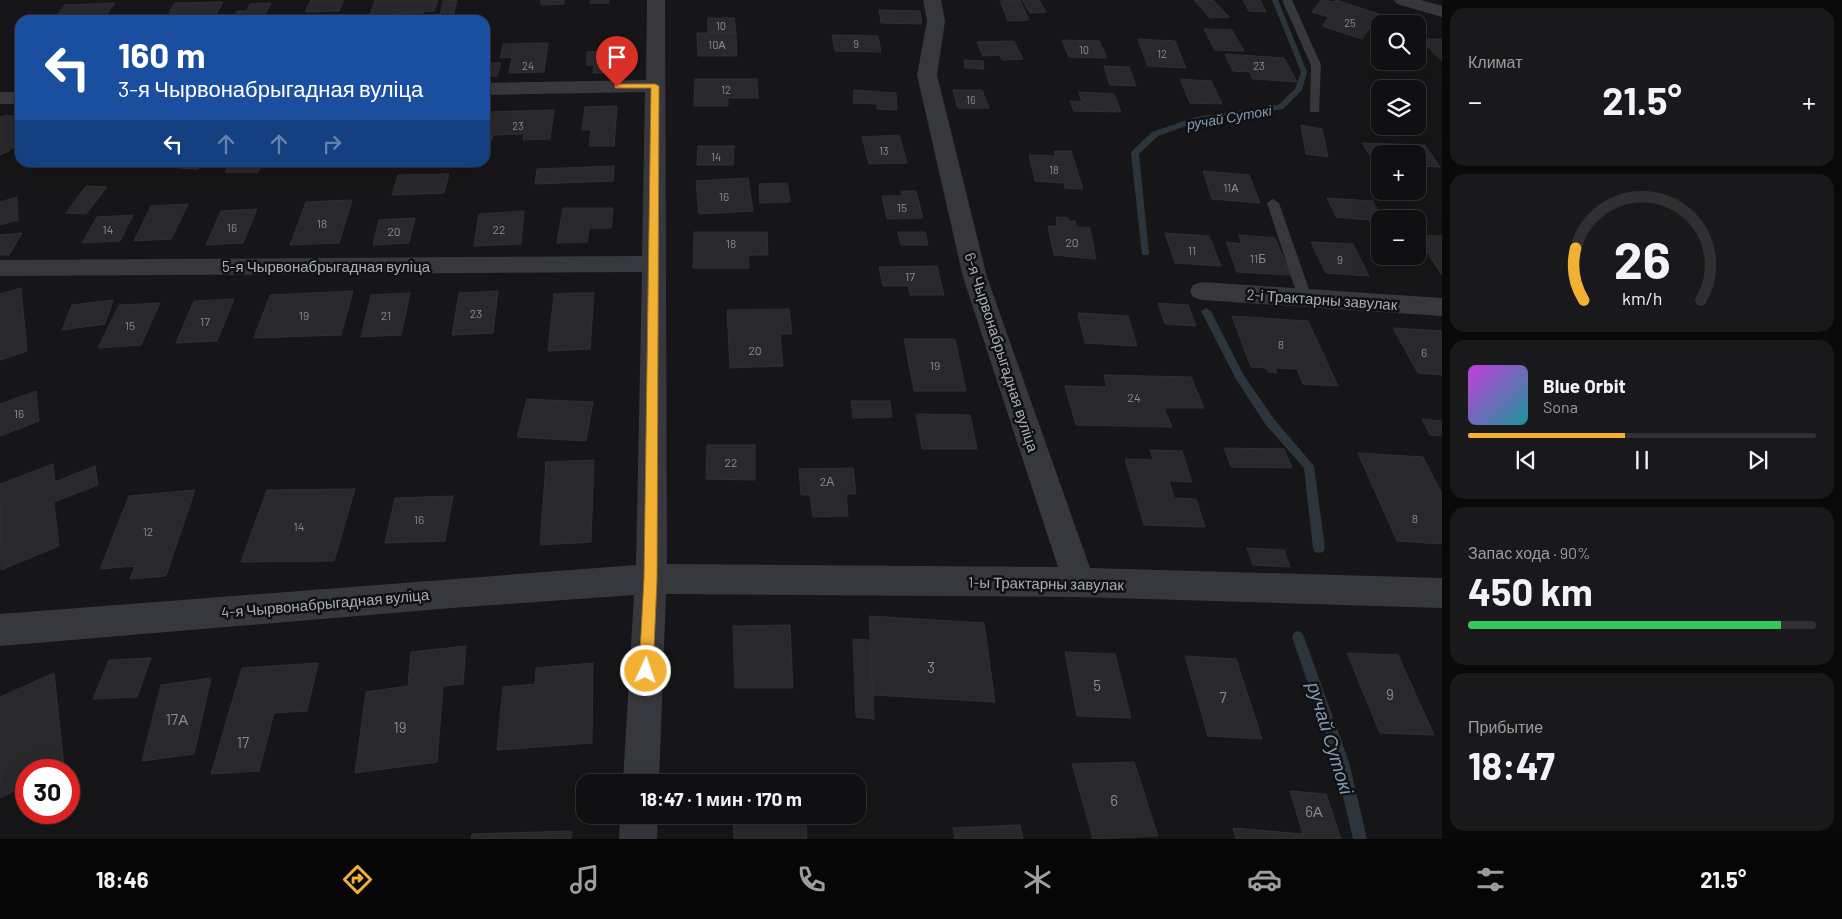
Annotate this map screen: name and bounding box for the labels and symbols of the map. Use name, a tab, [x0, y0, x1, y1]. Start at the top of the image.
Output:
house number: 25	[1344, 16, 1356, 29]
house number: 10	[716, 19, 726, 32]
pin	[596, 36, 638, 87]
house number: 9	[853, 37, 859, 50]
house number: 10А	[708, 38, 726, 51]
house number: 10	[1079, 43, 1089, 56]
house number: 12	[1157, 47, 1167, 60]
house number: 24	[522, 59, 534, 72]
house number: 23	[1253, 59, 1265, 72]
house number: 12	[721, 83, 731, 96]
house number: 16	[966, 93, 976, 106]
water label: ручай Сутокі	[1184, 101, 1274, 133]
house number: 23	[512, 119, 524, 132]
house number: 13	[879, 144, 889, 157]
house number: 14	[711, 150, 721, 163]
house number: 18	[1049, 163, 1059, 176]
house number: 11А	[1223, 181, 1239, 194]
house number: 16	[719, 189, 729, 203]
house number: 15	[897, 200, 907, 214]
house number: 18	[317, 216, 327, 230]
house number: 16	[227, 220, 237, 234]
house number: 14	[103, 222, 113, 236]
house number: 22	[493, 222, 505, 236]
house number: 20	[387, 224, 401, 238]
house number: 20	[1065, 235, 1079, 249]
house number: 18	[726, 236, 736, 250]
house number: 11	[1188, 243, 1196, 257]
street label: 6-я Чырвонабрыгадная вуліца	[961, 250, 1043, 454]
house number: 11Б	[1250, 251, 1266, 265]
house number: 9	[1337, 252, 1343, 266]
street label: 5-я Чырвонабрыгадная вуліца	[222, 257, 431, 275]
house number: 17	[905, 269, 915, 283]
street label: 2-і Трактарны завулак	[1246, 285, 1398, 313]
house number: 23	[470, 306, 482, 320]
house number: 19	[299, 308, 309, 322]
house number: 21	[381, 308, 391, 322]
house number: 17	[200, 314, 210, 328]
house number: 15	[125, 318, 135, 332]
house number: 8	[1278, 337, 1284, 351]
house number: 20	[748, 343, 762, 357]
house number: 6	[1421, 345, 1427, 359]
house number: 19	[930, 358, 940, 372]
house number: 24	[1127, 390, 1141, 404]
house number: 16	[14, 406, 24, 420]
house number: 22	[725, 455, 737, 469]
house number: 2А	[820, 474, 834, 488]
house number: 8	[1412, 511, 1418, 525]
house number: 16	[414, 512, 424, 526]
house number: 14	[294, 519, 304, 533]
house number: 12	[143, 524, 153, 538]
street label: 1-ы Трактарны завулак	[968, 573, 1124, 593]
street label: 4-я Чырвонабрыгадная вуліца	[220, 585, 430, 621]
position arrow	[619, 644, 671, 696]
house number: 3	[927, 658, 935, 676]
house number: 5	[1093, 676, 1101, 694]
water label: ручай Сутокі	[1303, 678, 1359, 798]
house number: 9	[1386, 685, 1394, 703]
house number: 7	[1219, 688, 1227, 706]
house number: 17А	[166, 710, 188, 728]
house number: 19	[393, 718, 407, 736]
house number: 17	[237, 733, 249, 751]
speed limit sign: 30	[15, 759, 80, 824]
house number: 6	[1110, 791, 1118, 809]
house number: 6А	[1305, 802, 1323, 820]

